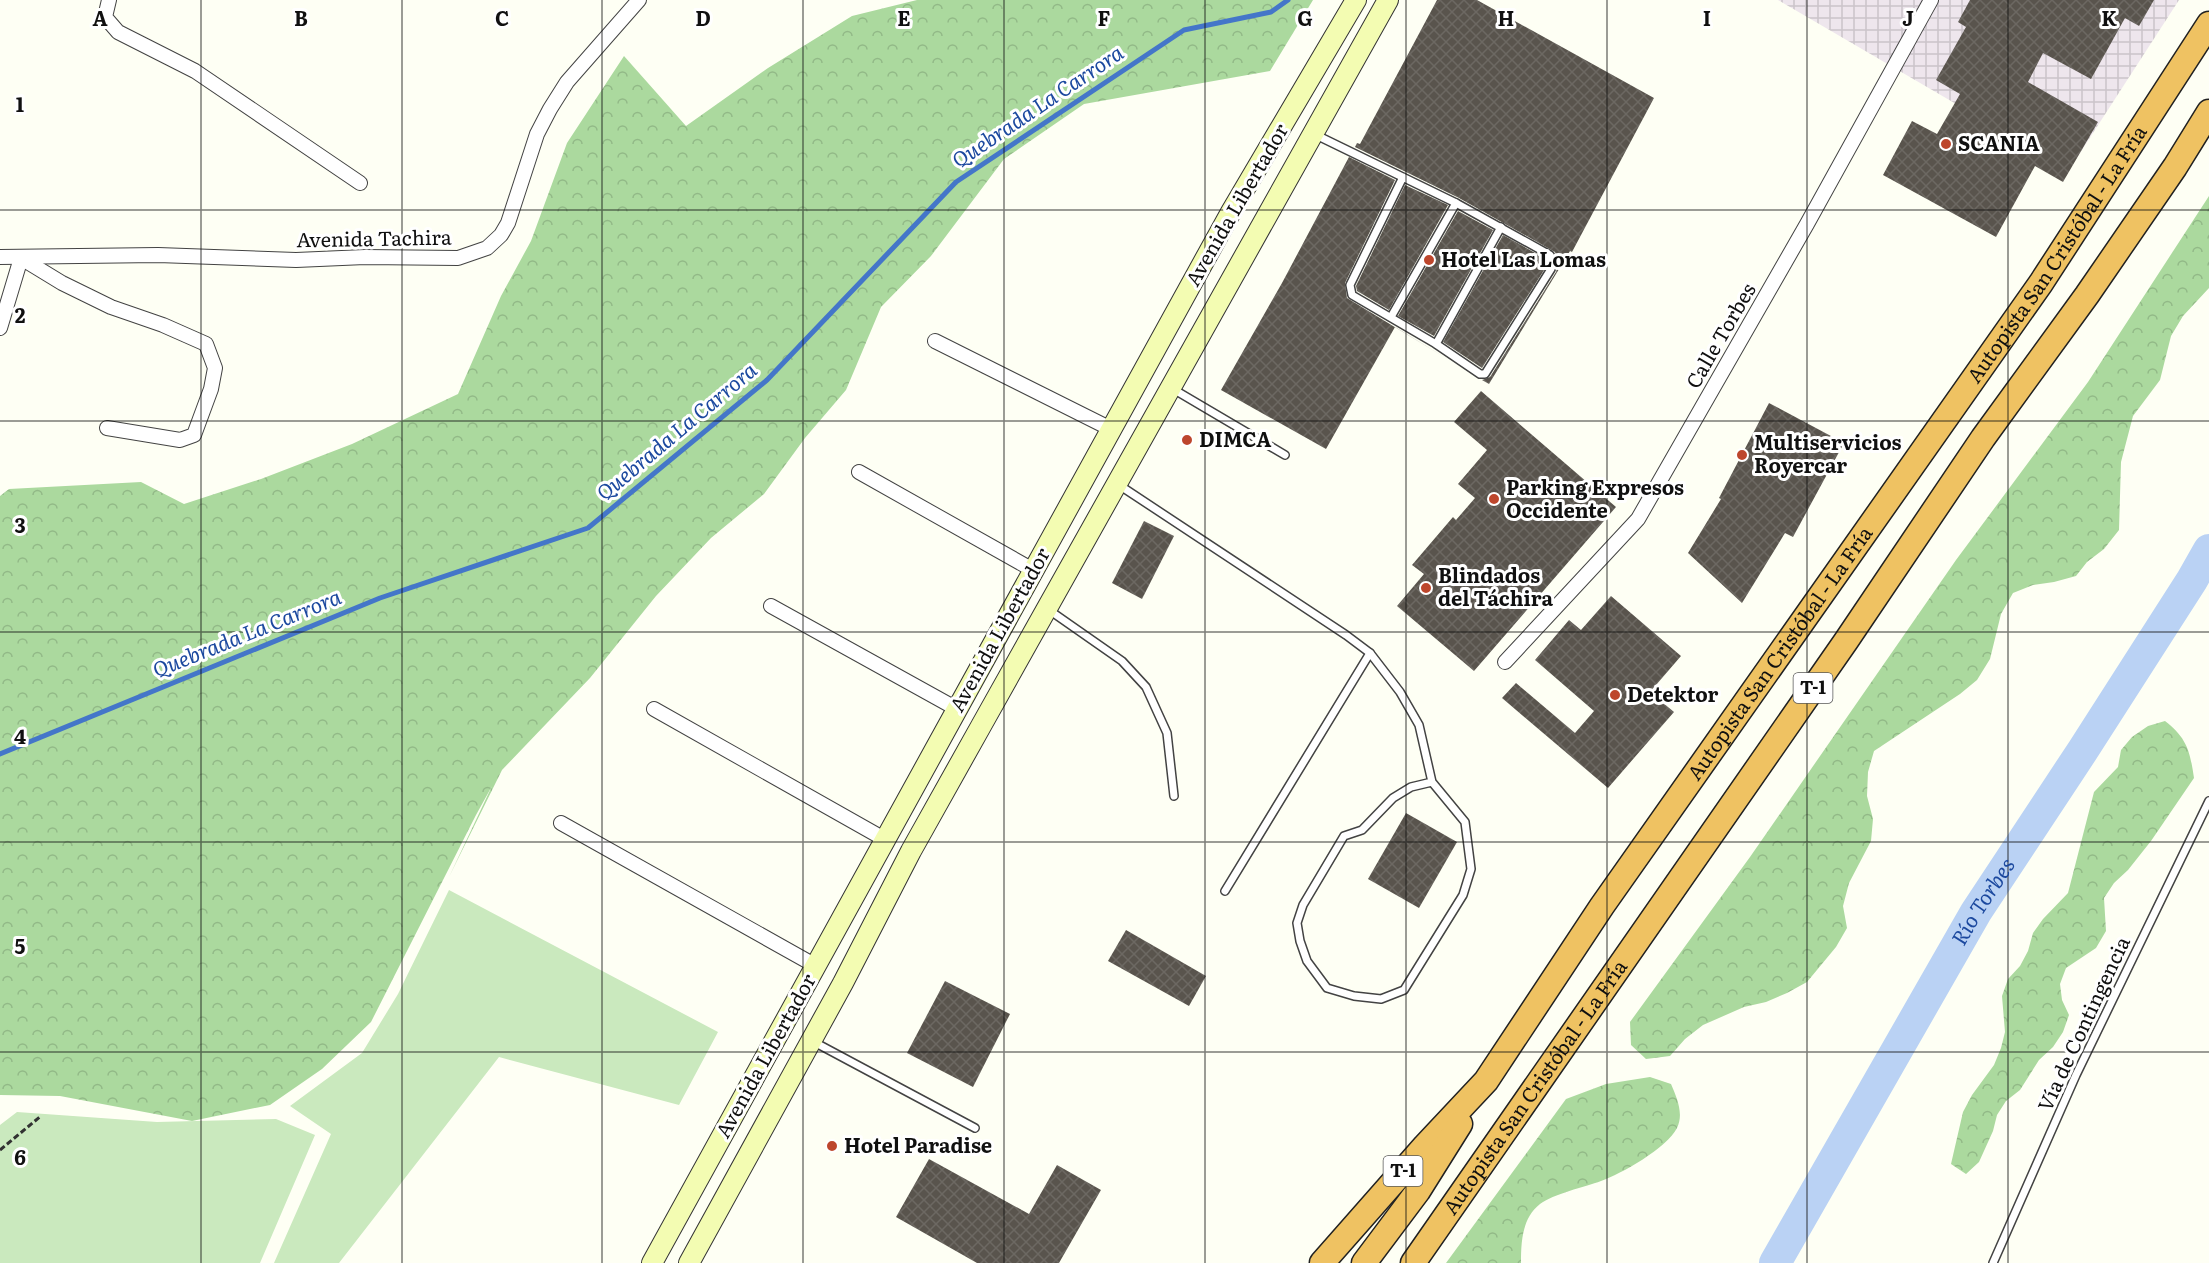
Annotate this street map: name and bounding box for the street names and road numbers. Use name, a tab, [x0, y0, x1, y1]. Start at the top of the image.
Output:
street label: Avenida Libertador	[1176, 116, 1294, 291]
street label: Autopista San Cristóbal - La Fría	[1958, 118, 2153, 388]
street label: Avenida Tachira	[296, 221, 452, 253]
street label: Calle Torbes	[1677, 277, 1762, 393]
street label: Autopista San Cristóbal - La Fría	[1678, 519, 1879, 785]
street label: Avenida Libertador	[941, 541, 1056, 717]
road number: T-1	[1794, 673, 1832, 703]
street label: Vía de Contingencia	[2028, 931, 2136, 1116]
street label: Autopista San Cristóbal - La Fría	[1434, 952, 1633, 1220]
street label: Avenida Libertador	[707, 967, 822, 1143]
road number: T-1	[1384, 1156, 1422, 1186]

